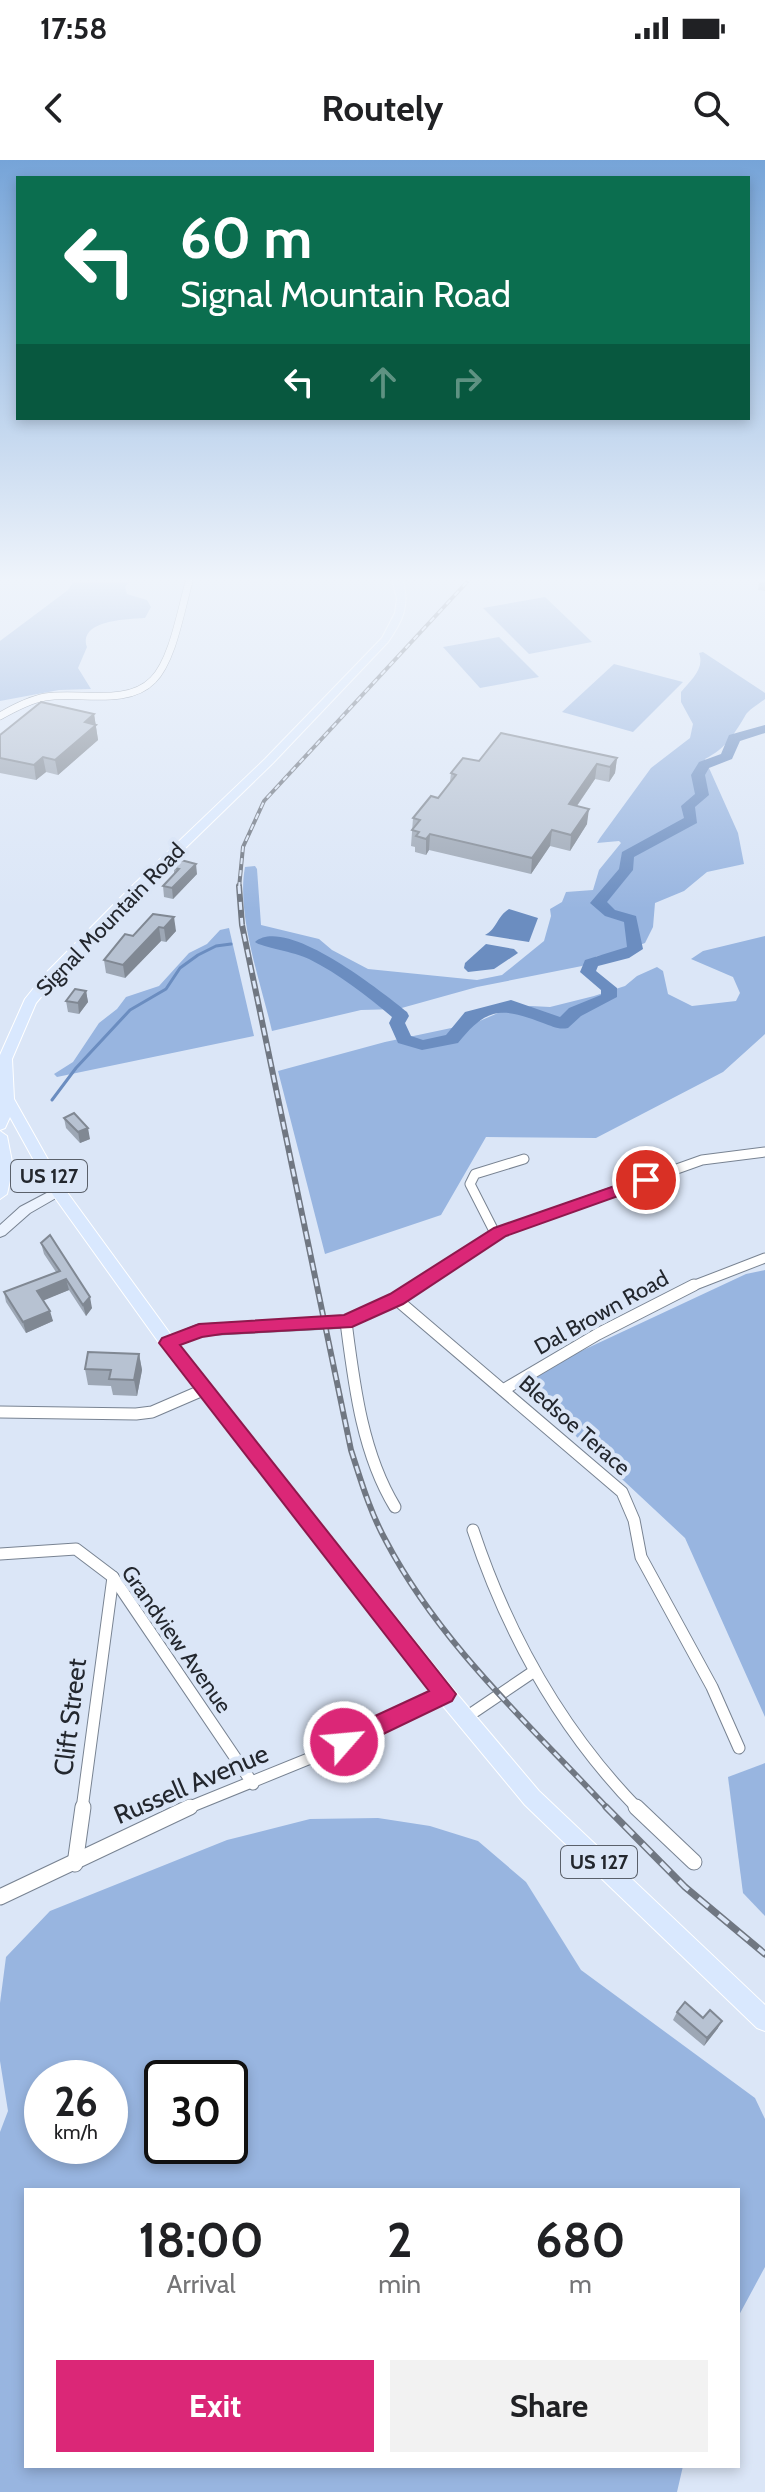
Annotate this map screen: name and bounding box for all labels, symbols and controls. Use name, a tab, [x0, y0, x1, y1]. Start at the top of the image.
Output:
text: 17:58	[40, 10, 107, 47]
icon: back	[32, 86, 76, 130]
text: Routely	[322, 86, 443, 130]
icon: search	[689, 86, 733, 130]
text: 60 m	[180, 204, 312, 272]
icon: left	[48, 208, 152, 312]
text: Signal Mountain Road	[180, 272, 511, 316]
icon: left	[277, 360, 321, 404]
icon: ahead	[361, 360, 405, 404]
icon: right	[445, 360, 489, 404]
street label: Signal Mountain Road	[30, 837, 190, 1001]
pin	[612, 1146, 680, 1214]
icon: arrive	[624, 1158, 668, 1202]
road number: US 127	[11, 1160, 87, 1192]
street label: Dal Brown Road	[529, 1264, 673, 1360]
street label: Bledsoe Terace	[513, 1370, 636, 1481]
street label: Grandview Avenue	[116, 1560, 238, 1718]
street label: Clift Street	[47, 1656, 93, 1777]
position arrow	[302, 1700, 386, 1784]
street label: Russell Avenue	[109, 1737, 273, 1831]
road number: US 127	[561, 1846, 637, 1878]
speed limit sign: 30	[144, 2060, 248, 2164]
text: 26	[54, 2077, 98, 2126]
text: km/h	[54, 2120, 98, 2144]
text: 18:00	[139, 2211, 264, 2269]
text: 2	[387, 2211, 412, 2269]
text: 680	[536, 2211, 625, 2269]
text: Arrival	[166, 2268, 236, 2300]
text: min	[378, 2268, 421, 2300]
text: m	[569, 2268, 592, 2300]
button: Exit	[56, 2360, 374, 2452]
button: Share	[390, 2360, 708, 2452]

